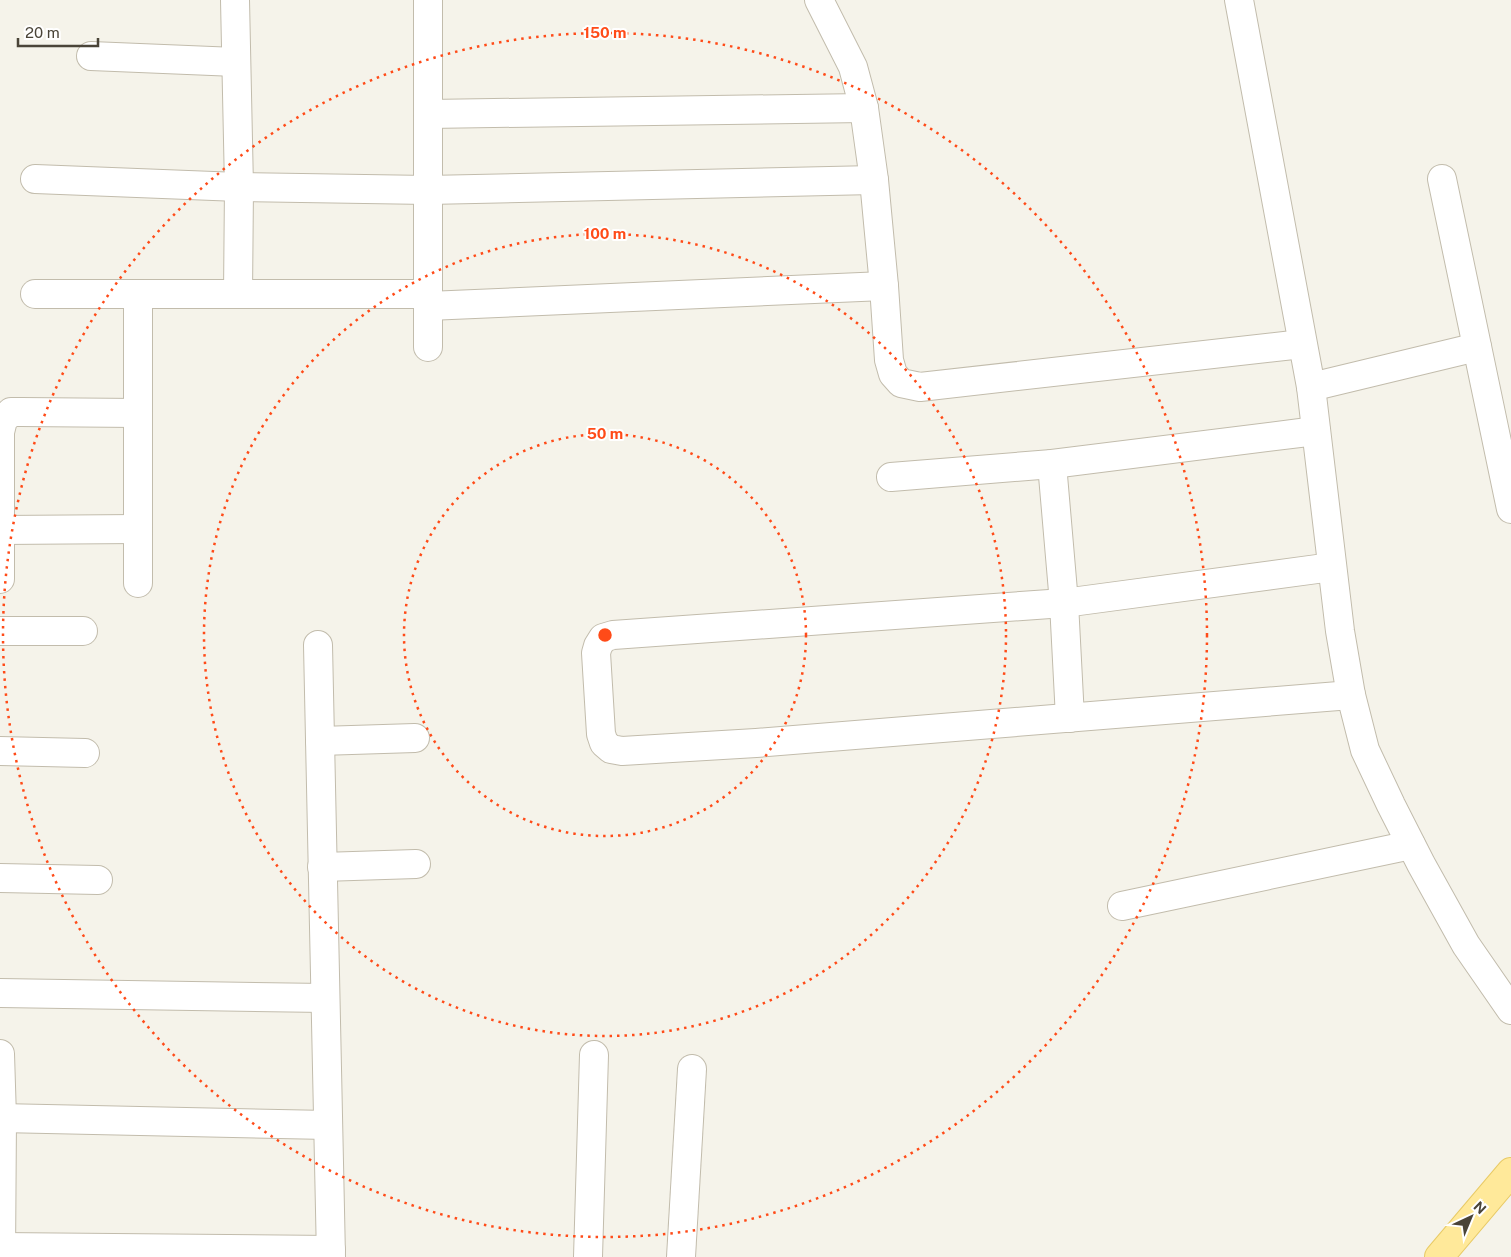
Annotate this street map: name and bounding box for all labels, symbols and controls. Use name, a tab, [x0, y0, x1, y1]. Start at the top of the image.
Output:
scale bar	[18, 15, 98, 47]
text: 20 m	[25, 24, 60, 41]
text: 150 m	[583, 24, 627, 41]
text: 100 m	[584, 225, 626, 242]
text: 50 m	[587, 425, 623, 442]
centre of rings	[596, 626, 614, 644]
north arrow	[1446, 1192, 1496, 1242]
text: N	[1471, 1198, 1490, 1217]

